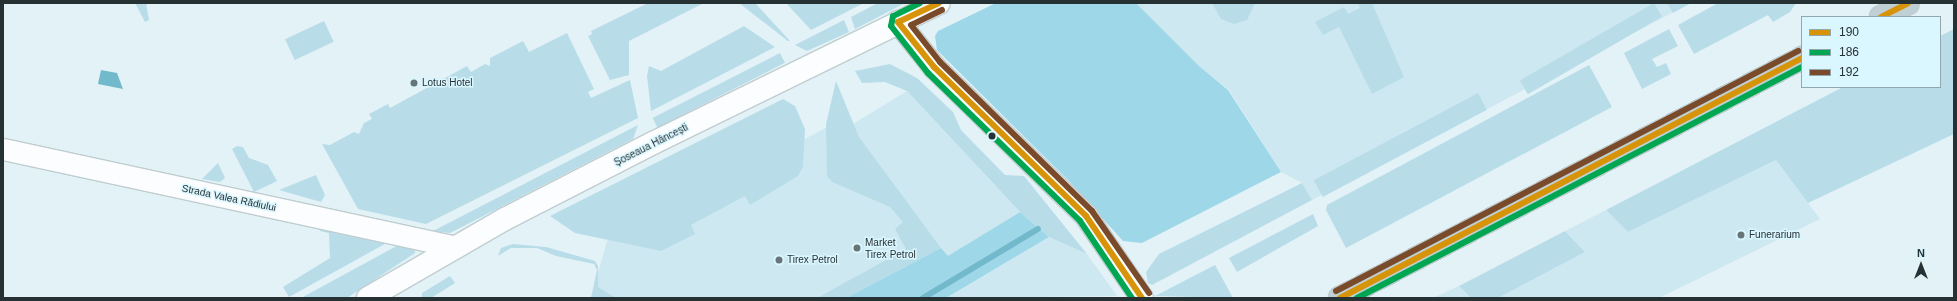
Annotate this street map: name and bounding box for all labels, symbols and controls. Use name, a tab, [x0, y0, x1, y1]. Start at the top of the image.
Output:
legend	[1801, 16, 1941, 88]
text: 190	[1839, 25, 1859, 39]
text: 186	[1839, 45, 1859, 59]
text: 192	[1839, 65, 1859, 79]
place label: Lotus Hotel	[422, 77, 473, 89]
marker: Lotus Hotel	[409, 78, 419, 88]
street label: Șoseaua Hâncești	[612, 121, 690, 169]
unlabelled marker	[987, 131, 997, 141]
street label: Strada Valea Rădiului	[181, 182, 277, 214]
place label: Funerarium	[1749, 229, 1800, 241]
marker: Funerarium	[1736, 230, 1746, 240]
place label: Market Tirex Petrol	[865, 236, 916, 260]
marker: Market Tirex Petrol	[852, 243, 862, 253]
north arrow	[1901, 245, 1941, 285]
text: N	[1917, 247, 1925, 259]
place label: Tirex Petrol	[787, 254, 838, 266]
marker: Tirex Petrol	[774, 255, 784, 265]

